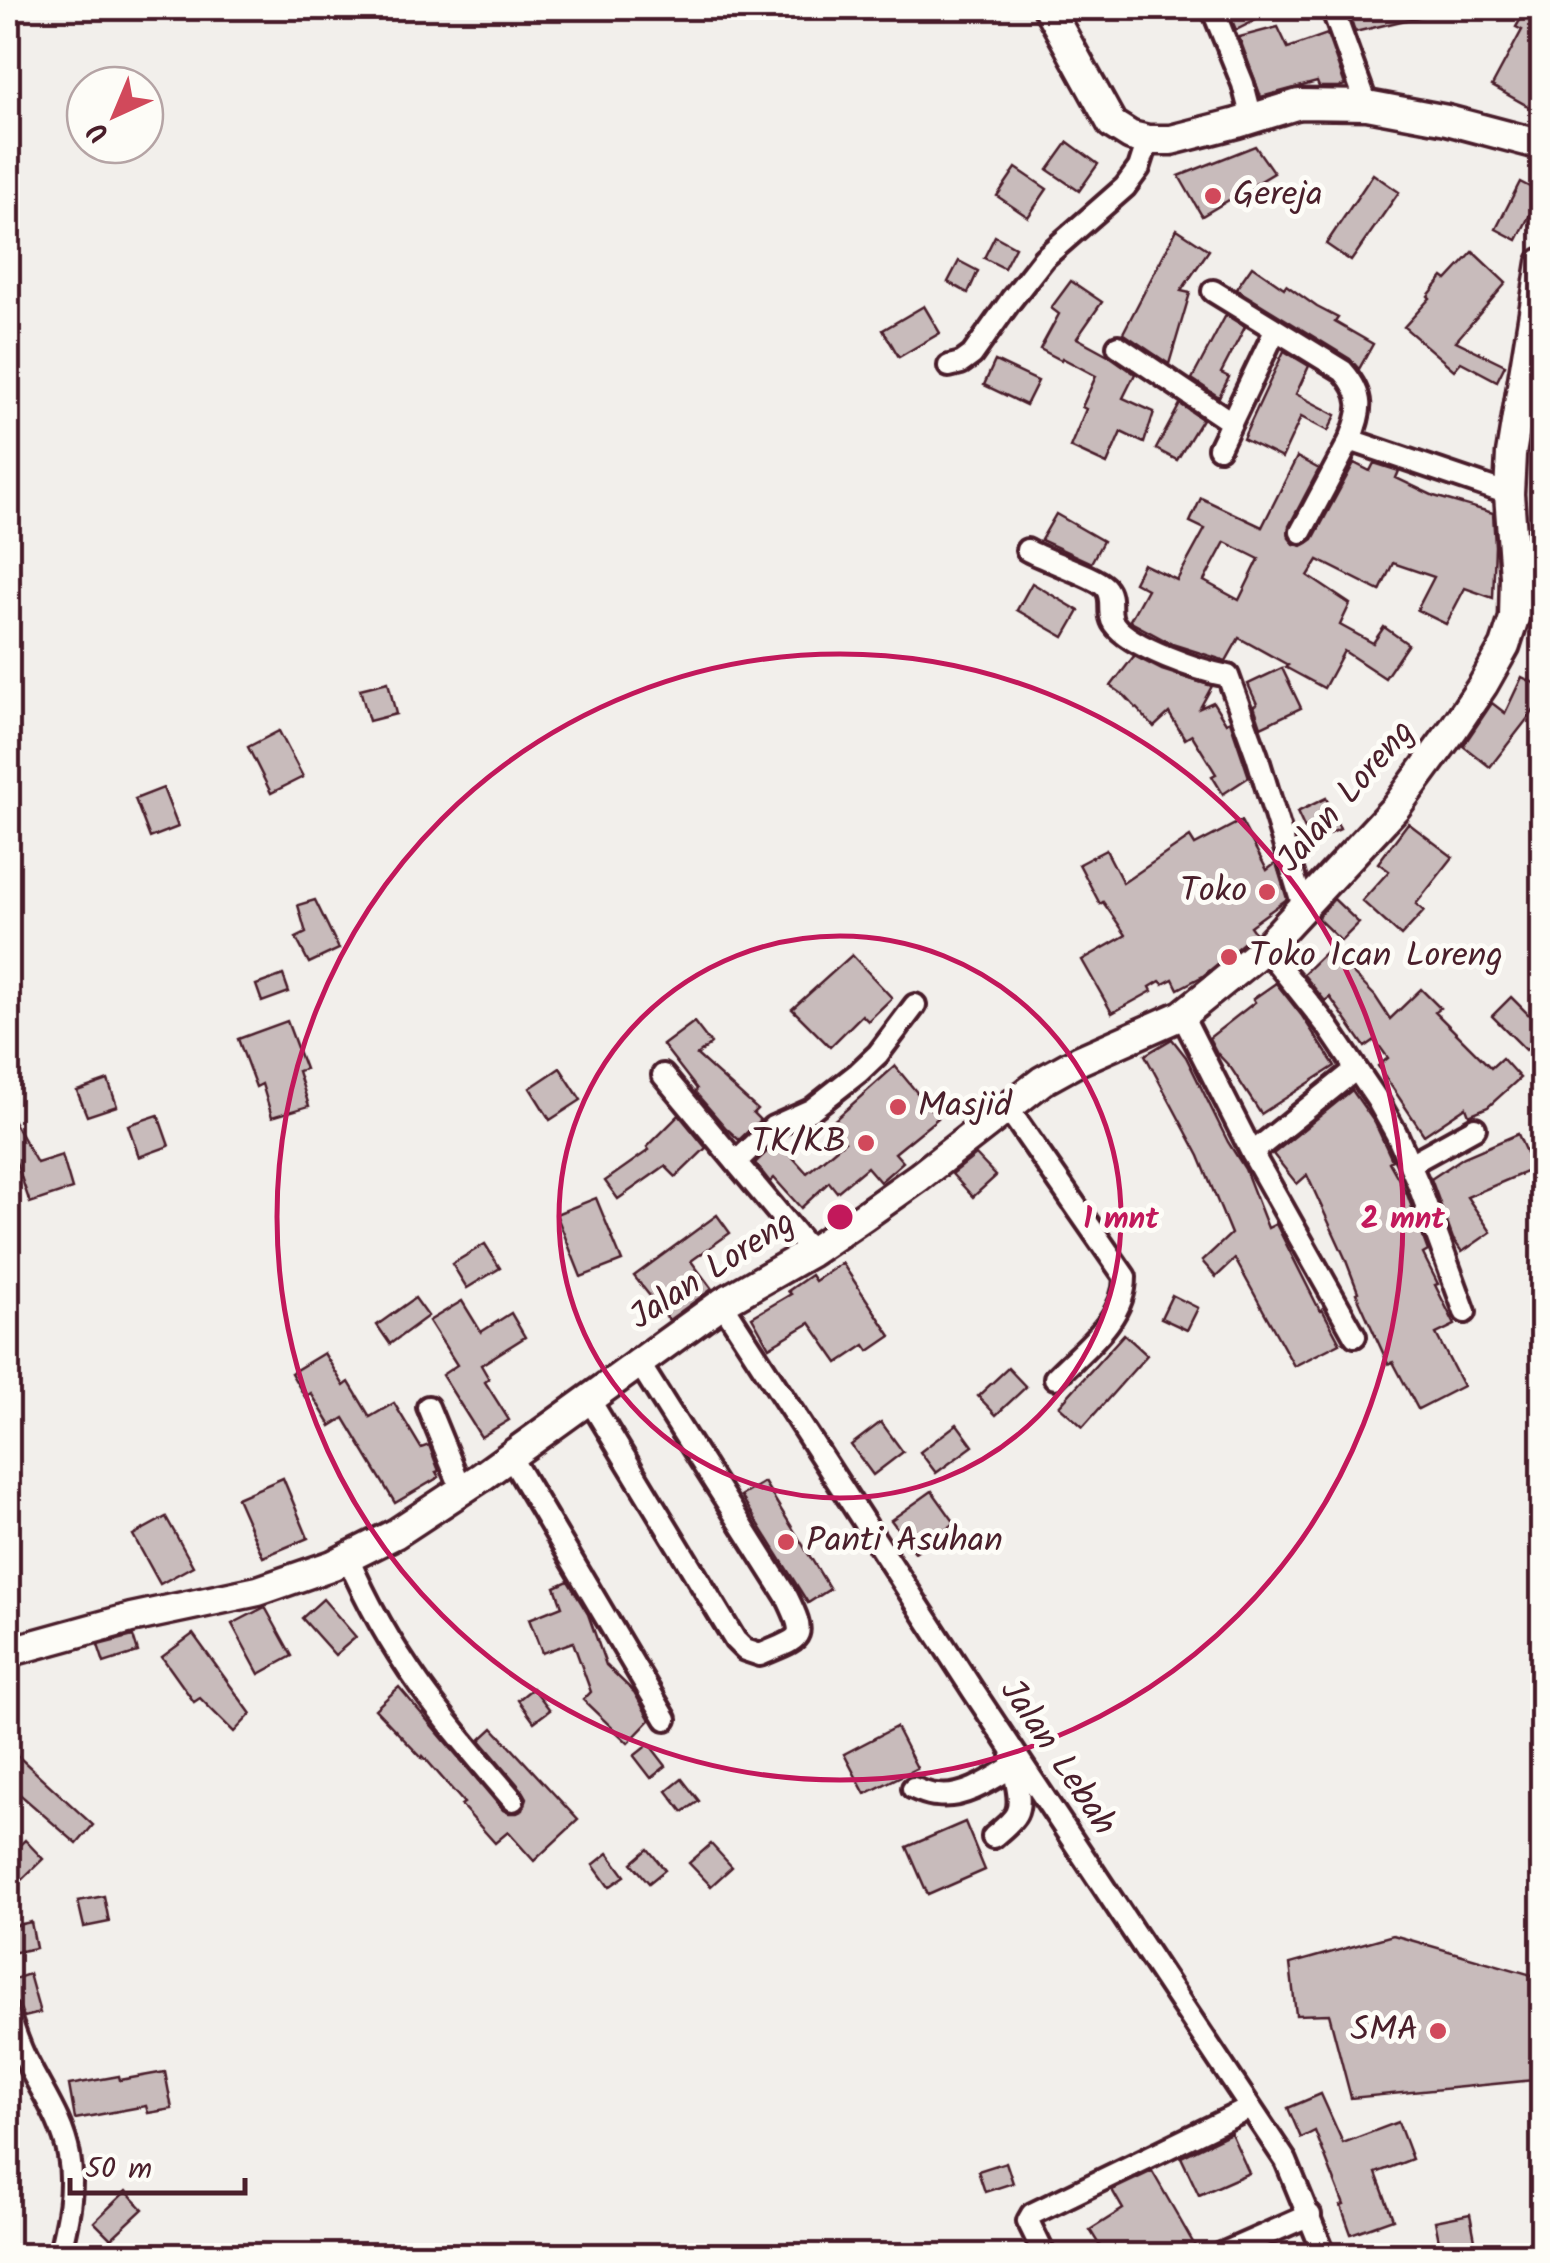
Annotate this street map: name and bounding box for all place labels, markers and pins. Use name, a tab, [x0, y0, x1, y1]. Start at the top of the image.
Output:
place label: Gereja	[1233, 168, 1323, 224]
marker: Gereja	[1202, 185, 1224, 207]
place label: Toko	[1180, 864, 1247, 920]
marker: Toko	[1256, 881, 1278, 903]
place label: Toko Ican Loreng	[1249, 929, 1503, 985]
marker: Toko Ican Loreng	[1218, 946, 1240, 968]
place label: Masjid	[918, 1079, 1013, 1135]
marker: Masjid	[887, 1096, 909, 1118]
place label: TK/KB	[751, 1115, 846, 1171]
marker: TK/KB	[855, 1132, 877, 1154]
centre of rings	[822, 1199, 858, 1235]
place label: Panti Asuhan	[806, 1514, 1003, 1570]
marker: Panti Asuhan	[775, 1531, 797, 1553]
place label: SMA	[1351, 2003, 1418, 2059]
marker: SMA	[1427, 2020, 1449, 2042]

